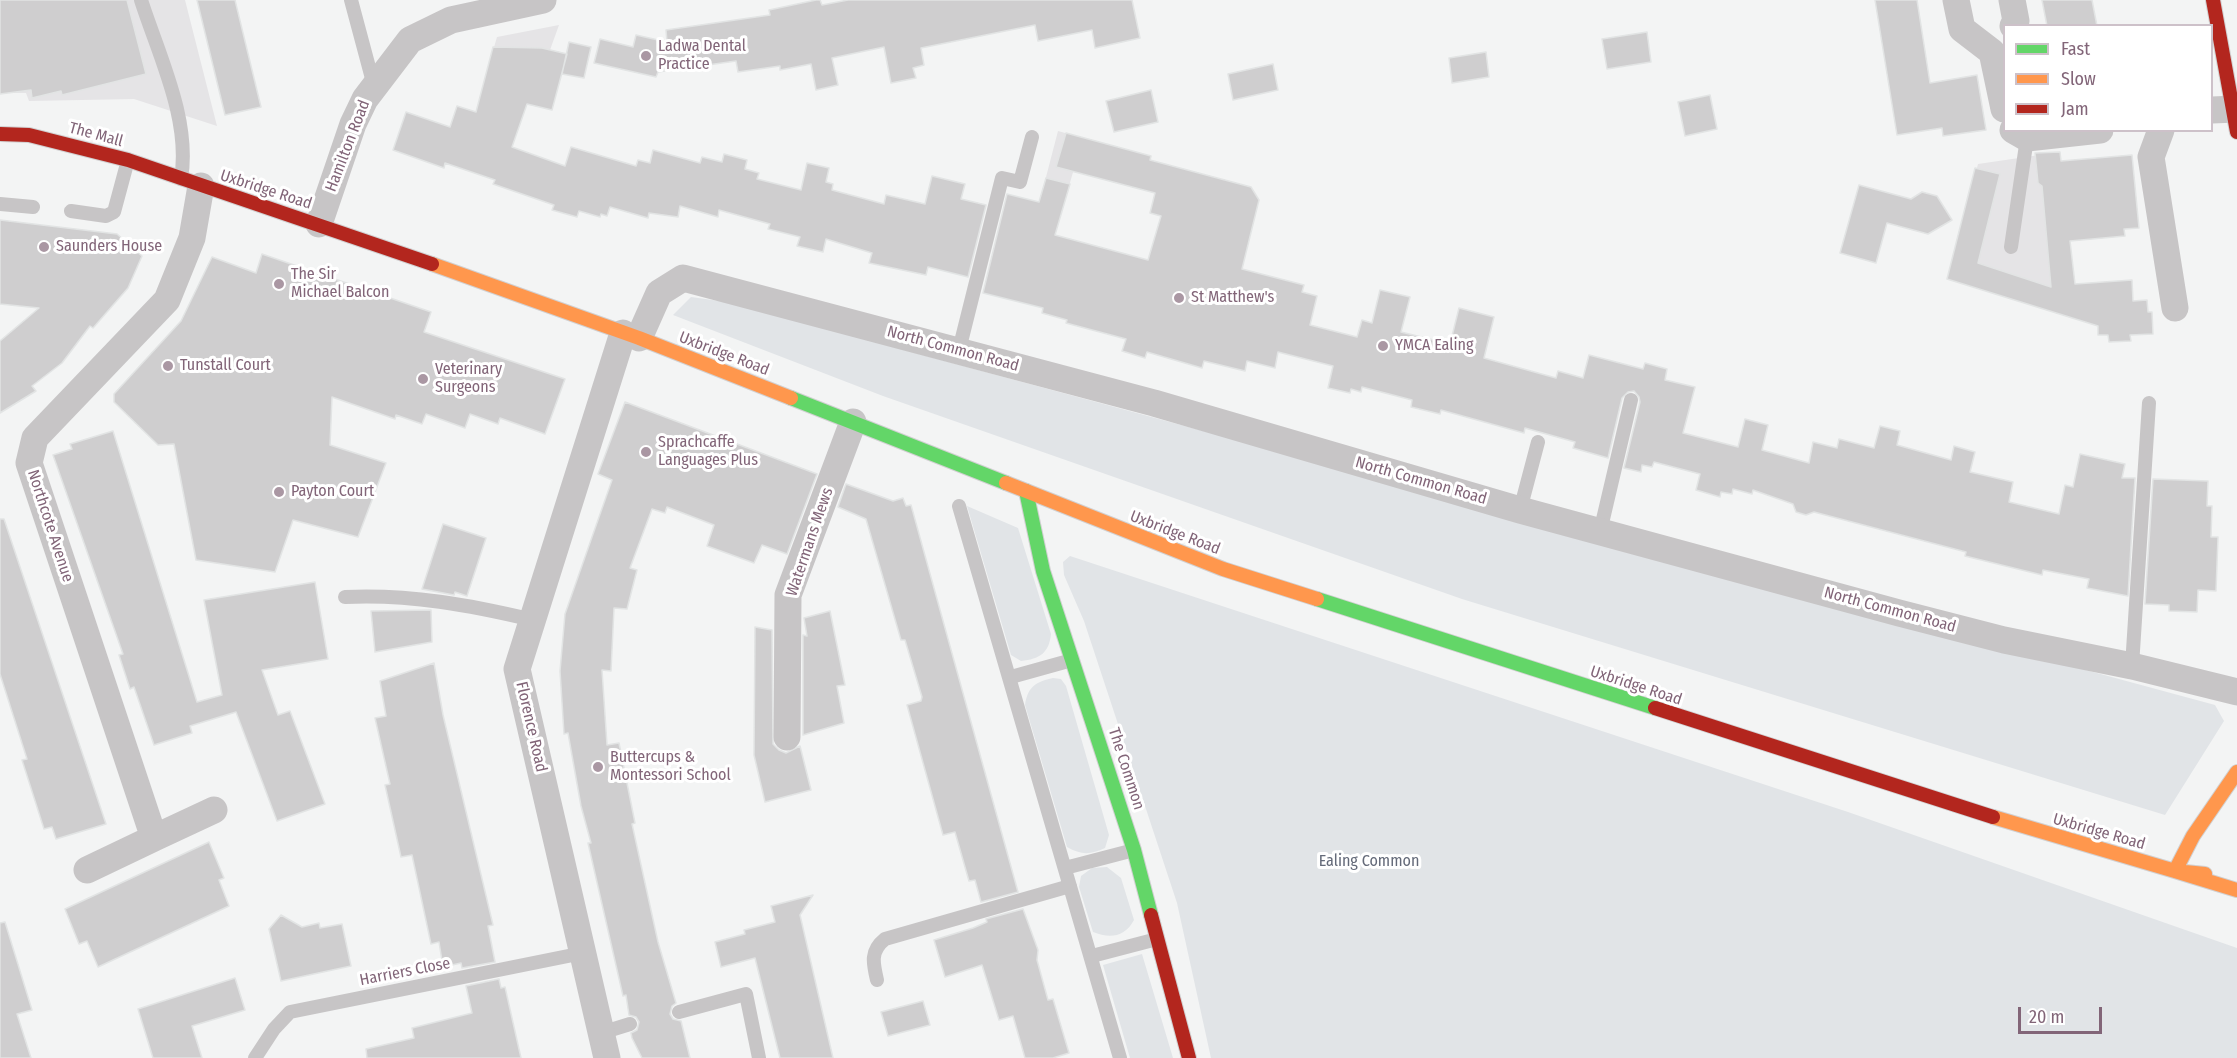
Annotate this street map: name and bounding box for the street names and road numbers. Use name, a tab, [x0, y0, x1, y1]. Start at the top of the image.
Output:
street label: Hamilton Road	[322, 97, 374, 195]
street label: The Mall	[67, 119, 125, 151]
street label: Uxbridge Road	[218, 166, 314, 214]
street label: North Common Road	[885, 322, 1021, 376]
street label: Uxbridge Road	[676, 328, 772, 380]
street label: North Common Road	[1353, 453, 1489, 509]
street label: Northcote Avenue	[23, 467, 77, 585]
street label: Watermans Mews	[782, 485, 838, 599]
street label: Uxbridge Road	[1127, 507, 1223, 559]
street label: North Common Road	[1822, 583, 1958, 637]
street label: Uxbridge Road	[1588, 662, 1684, 710]
street label: Florence Road	[511, 680, 551, 774]
street label: The Common	[1104, 726, 1148, 812]
street label: Uxbridge Road	[2051, 810, 2147, 854]
street label: Harriers Close	[358, 954, 452, 990]

